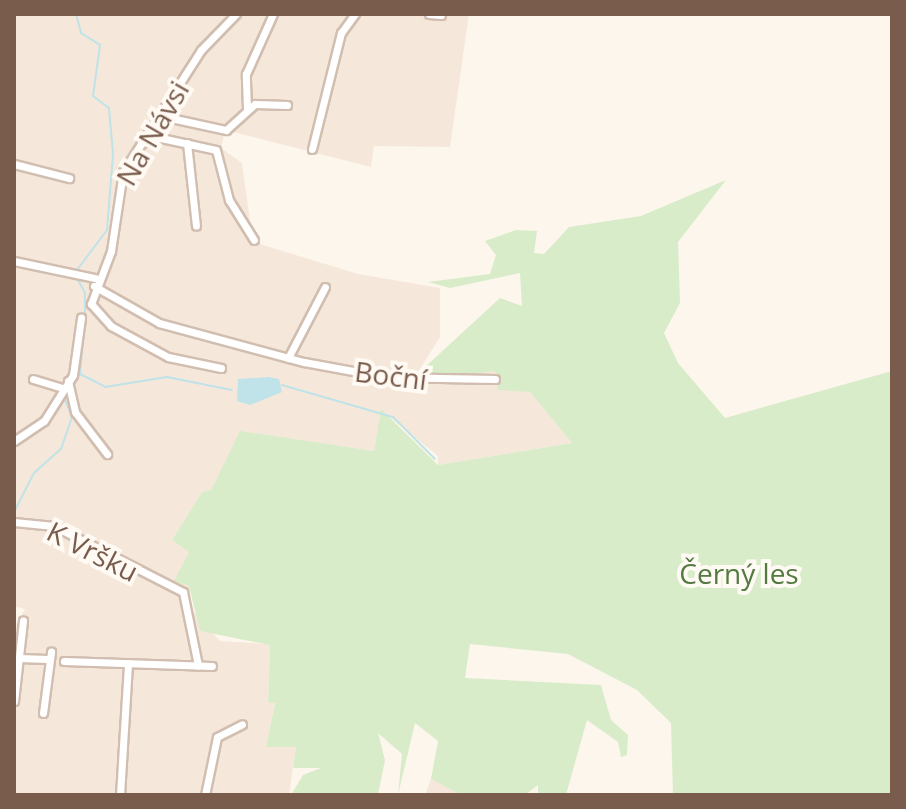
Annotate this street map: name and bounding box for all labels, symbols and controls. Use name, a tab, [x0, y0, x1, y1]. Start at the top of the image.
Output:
street label: Na Návsi	[109, 75, 195, 191]
street label: Boční	[353, 354, 429, 396]
street label: K Vršku	[42, 514, 144, 588]
park label: Černý les	[679, 556, 799, 590]

